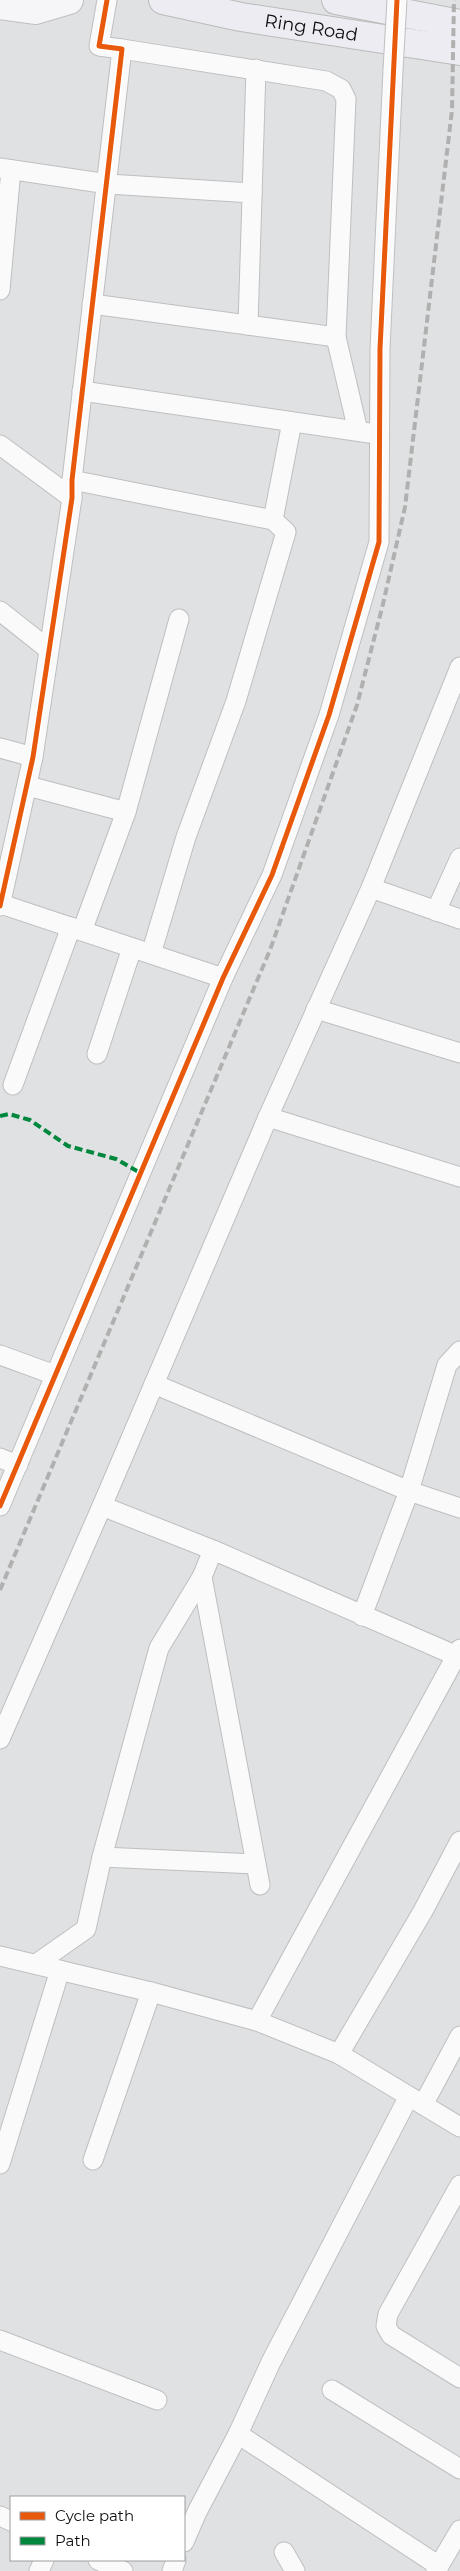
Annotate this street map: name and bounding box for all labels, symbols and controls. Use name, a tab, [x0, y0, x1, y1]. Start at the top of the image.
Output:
street label: Ring Road	[263, 10, 360, 46]
legend	[10, 2496, 185, 2561]
text: Cycle path	[55, 2506, 134, 2525]
text: Path	[55, 2531, 91, 2550]

